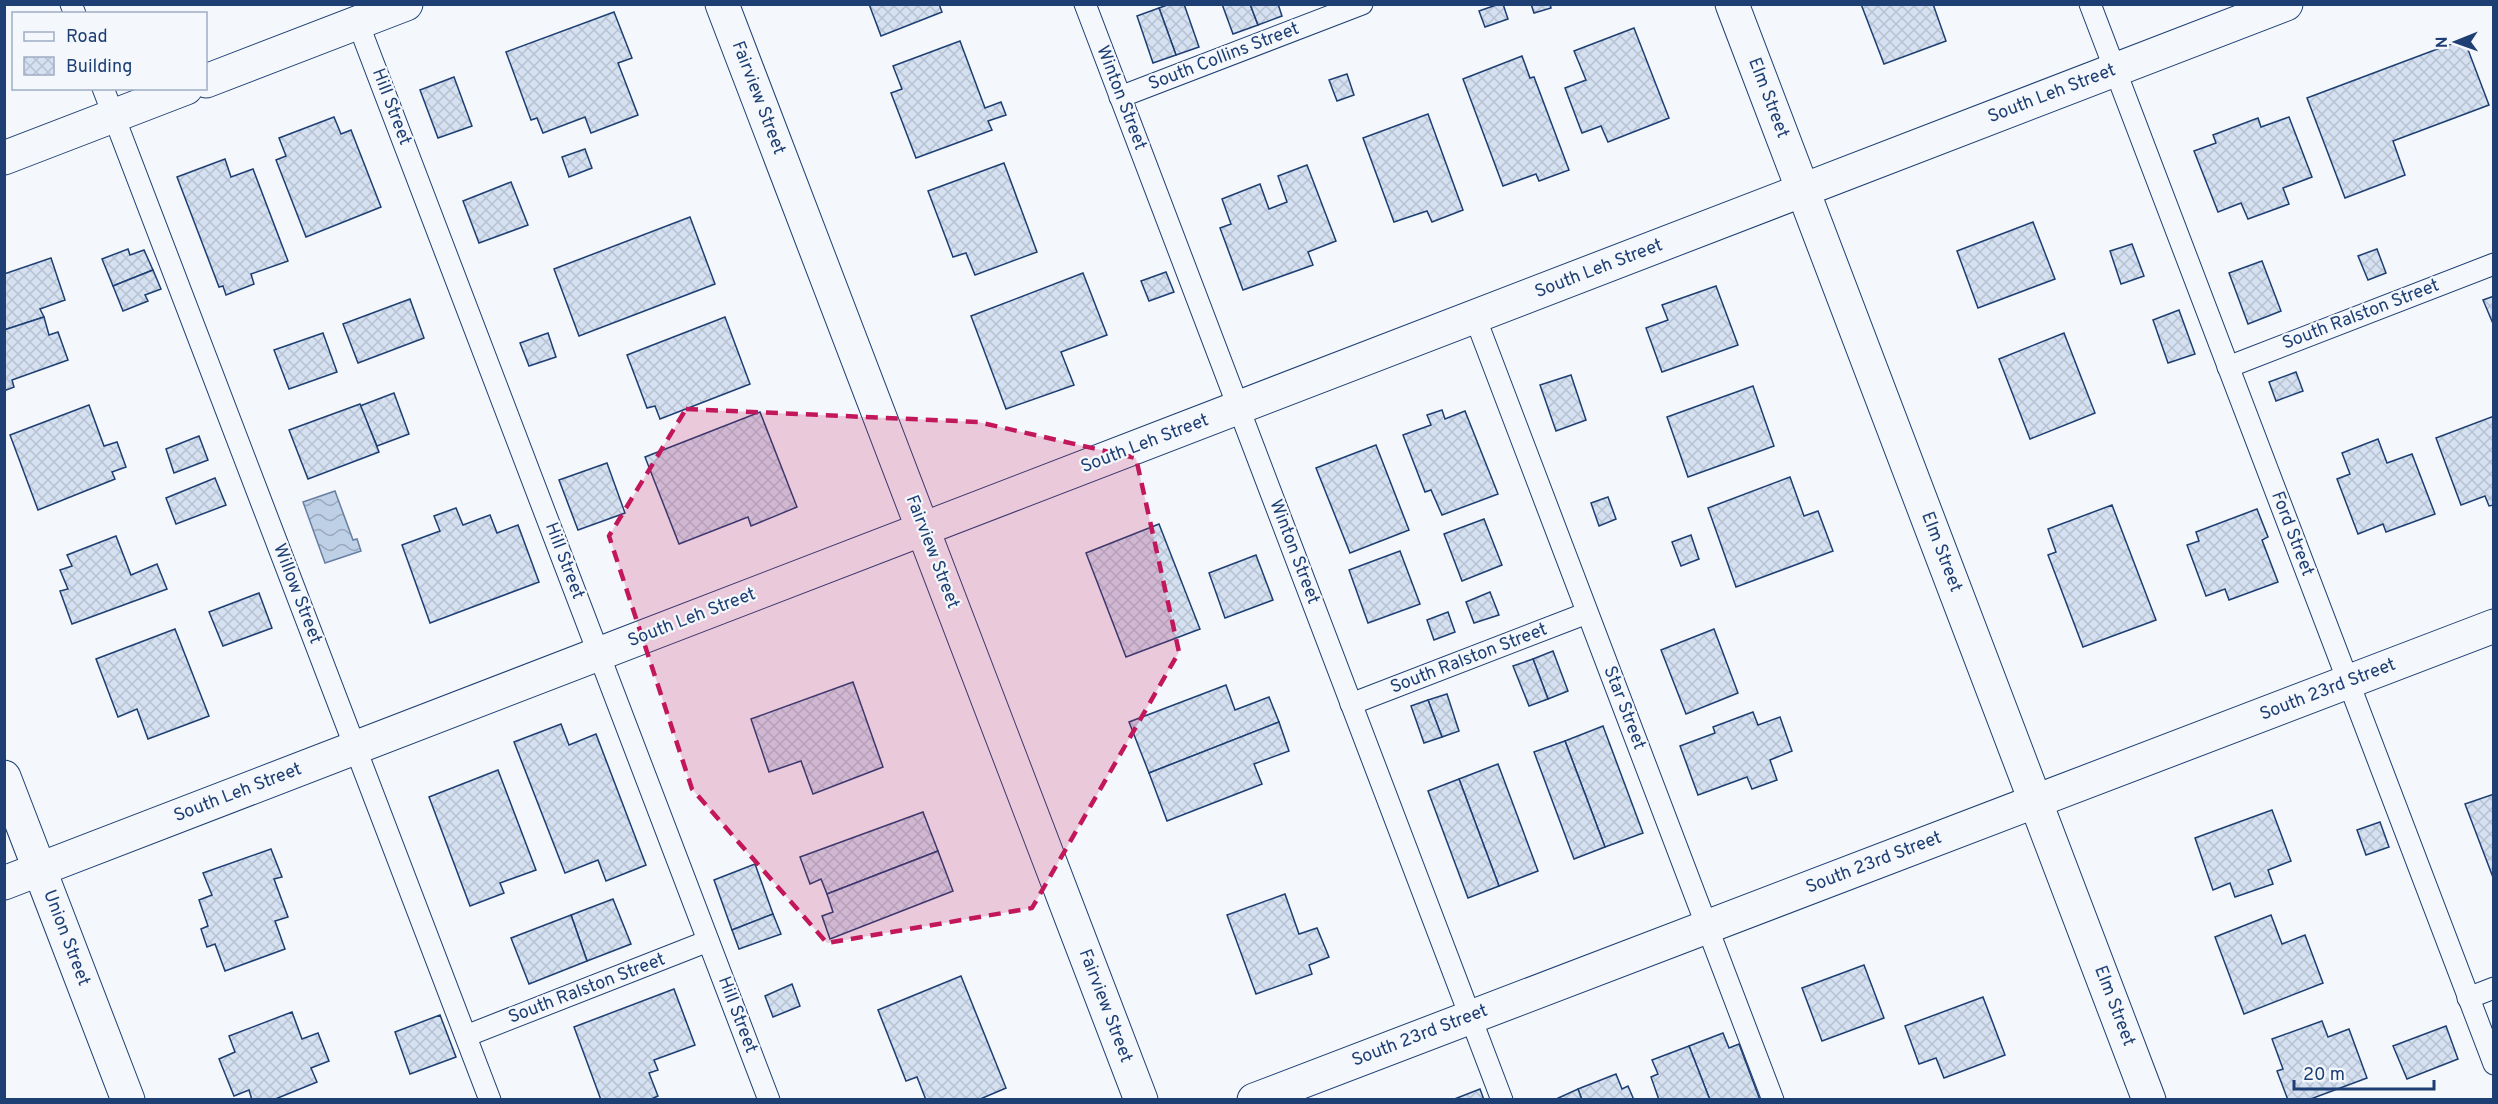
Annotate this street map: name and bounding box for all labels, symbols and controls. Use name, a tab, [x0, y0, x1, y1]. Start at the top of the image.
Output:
legend	[12, 12, 207, 90]
north arrow	[2426, 12, 2486, 72]
street label: South Collins Street	[1145, 18, 1303, 96]
text: Road	[66, 26, 108, 49]
text: N	[2433, 36, 2453, 48]
street label: Fairview Street	[726, 38, 790, 158]
street label: Winton Street	[1091, 43, 1151, 153]
street label: Elm Street	[1742, 54, 1794, 142]
text: Building	[66, 56, 132, 79]
street label: South Leh Street	[1985, 59, 2119, 129]
street label: Hill Street	[366, 65, 416, 149]
street label: South Leh Street	[1532, 234, 1666, 304]
street label: South Ralston Street	[2279, 274, 2443, 356]
street label: South Leh Street	[1078, 409, 1212, 479]
street label: Ford Street	[2265, 488, 2319, 580]
street label: Fairview Street	[900, 492, 964, 612]
street label: Winton Street	[1264, 497, 1324, 607]
street label: Elm Street	[1915, 508, 1967, 596]
street label: Hill Street	[539, 519, 589, 603]
street label: Willow Street	[267, 541, 327, 647]
street label: South Leh Street	[625, 583, 759, 653]
street label: South Ralston Street	[1387, 618, 1551, 700]
street label: South 23rd Street	[2257, 654, 2399, 726]
street label: Star Street	[1598, 663, 1650, 753]
street label: South Leh Street	[171, 758, 305, 828]
street label: South 23rd Street	[1803, 827, 1945, 899]
street label: Union Street	[37, 887, 95, 989]
street label: Fairview Street	[1073, 946, 1137, 1066]
street label: South Ralston Street	[505, 948, 669, 1030]
street label: Elm Street	[2088, 962, 2140, 1050]
street label: Hill Street	[712, 973, 762, 1057]
street label: South 23rd Street	[1349, 1000, 1491, 1072]
scale bar	[2294, 1053, 2434, 1091]
text: 20 m	[2303, 1064, 2345, 1087]

